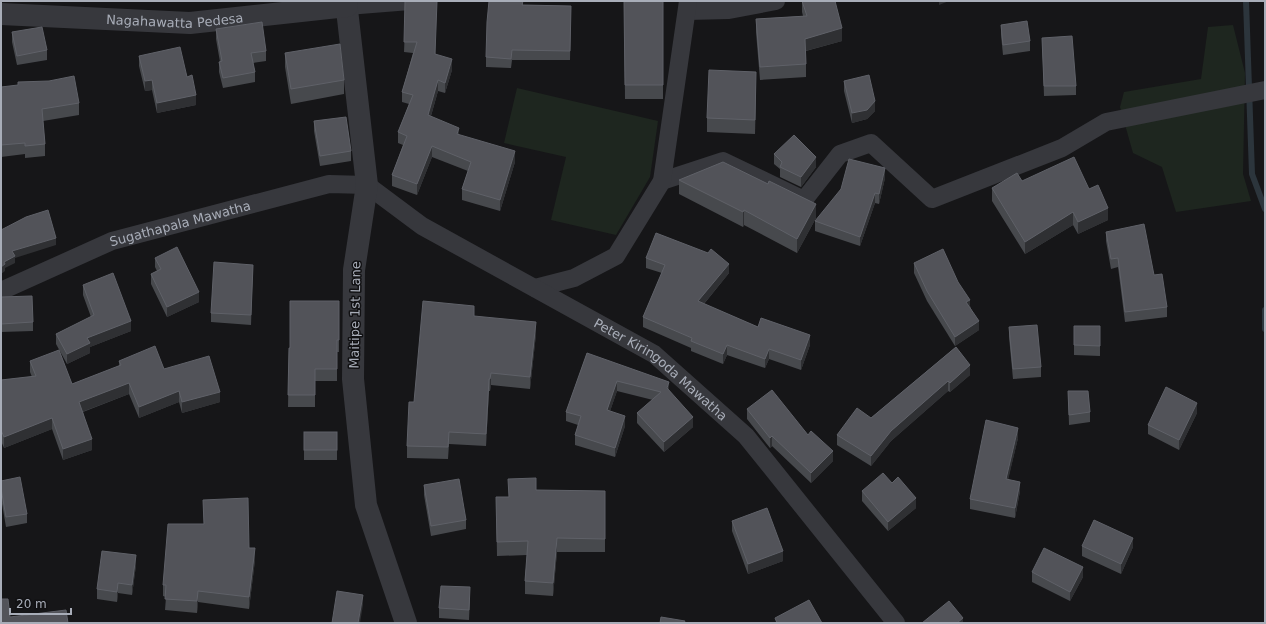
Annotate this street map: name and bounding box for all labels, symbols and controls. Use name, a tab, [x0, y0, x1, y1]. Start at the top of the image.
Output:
street label: Nagahawatta Pedesa	[106, 10, 244, 31]
street label: Sugathapala Mawatha	[108, 197, 252, 249]
street label: Maitipe 1st Lane	[347, 261, 363, 369]
street label: Peter Kiringoda Mawatha	[591, 315, 731, 423]
scale bar	[10, 590, 71, 616]
text: 20 m	[16, 597, 47, 611]

